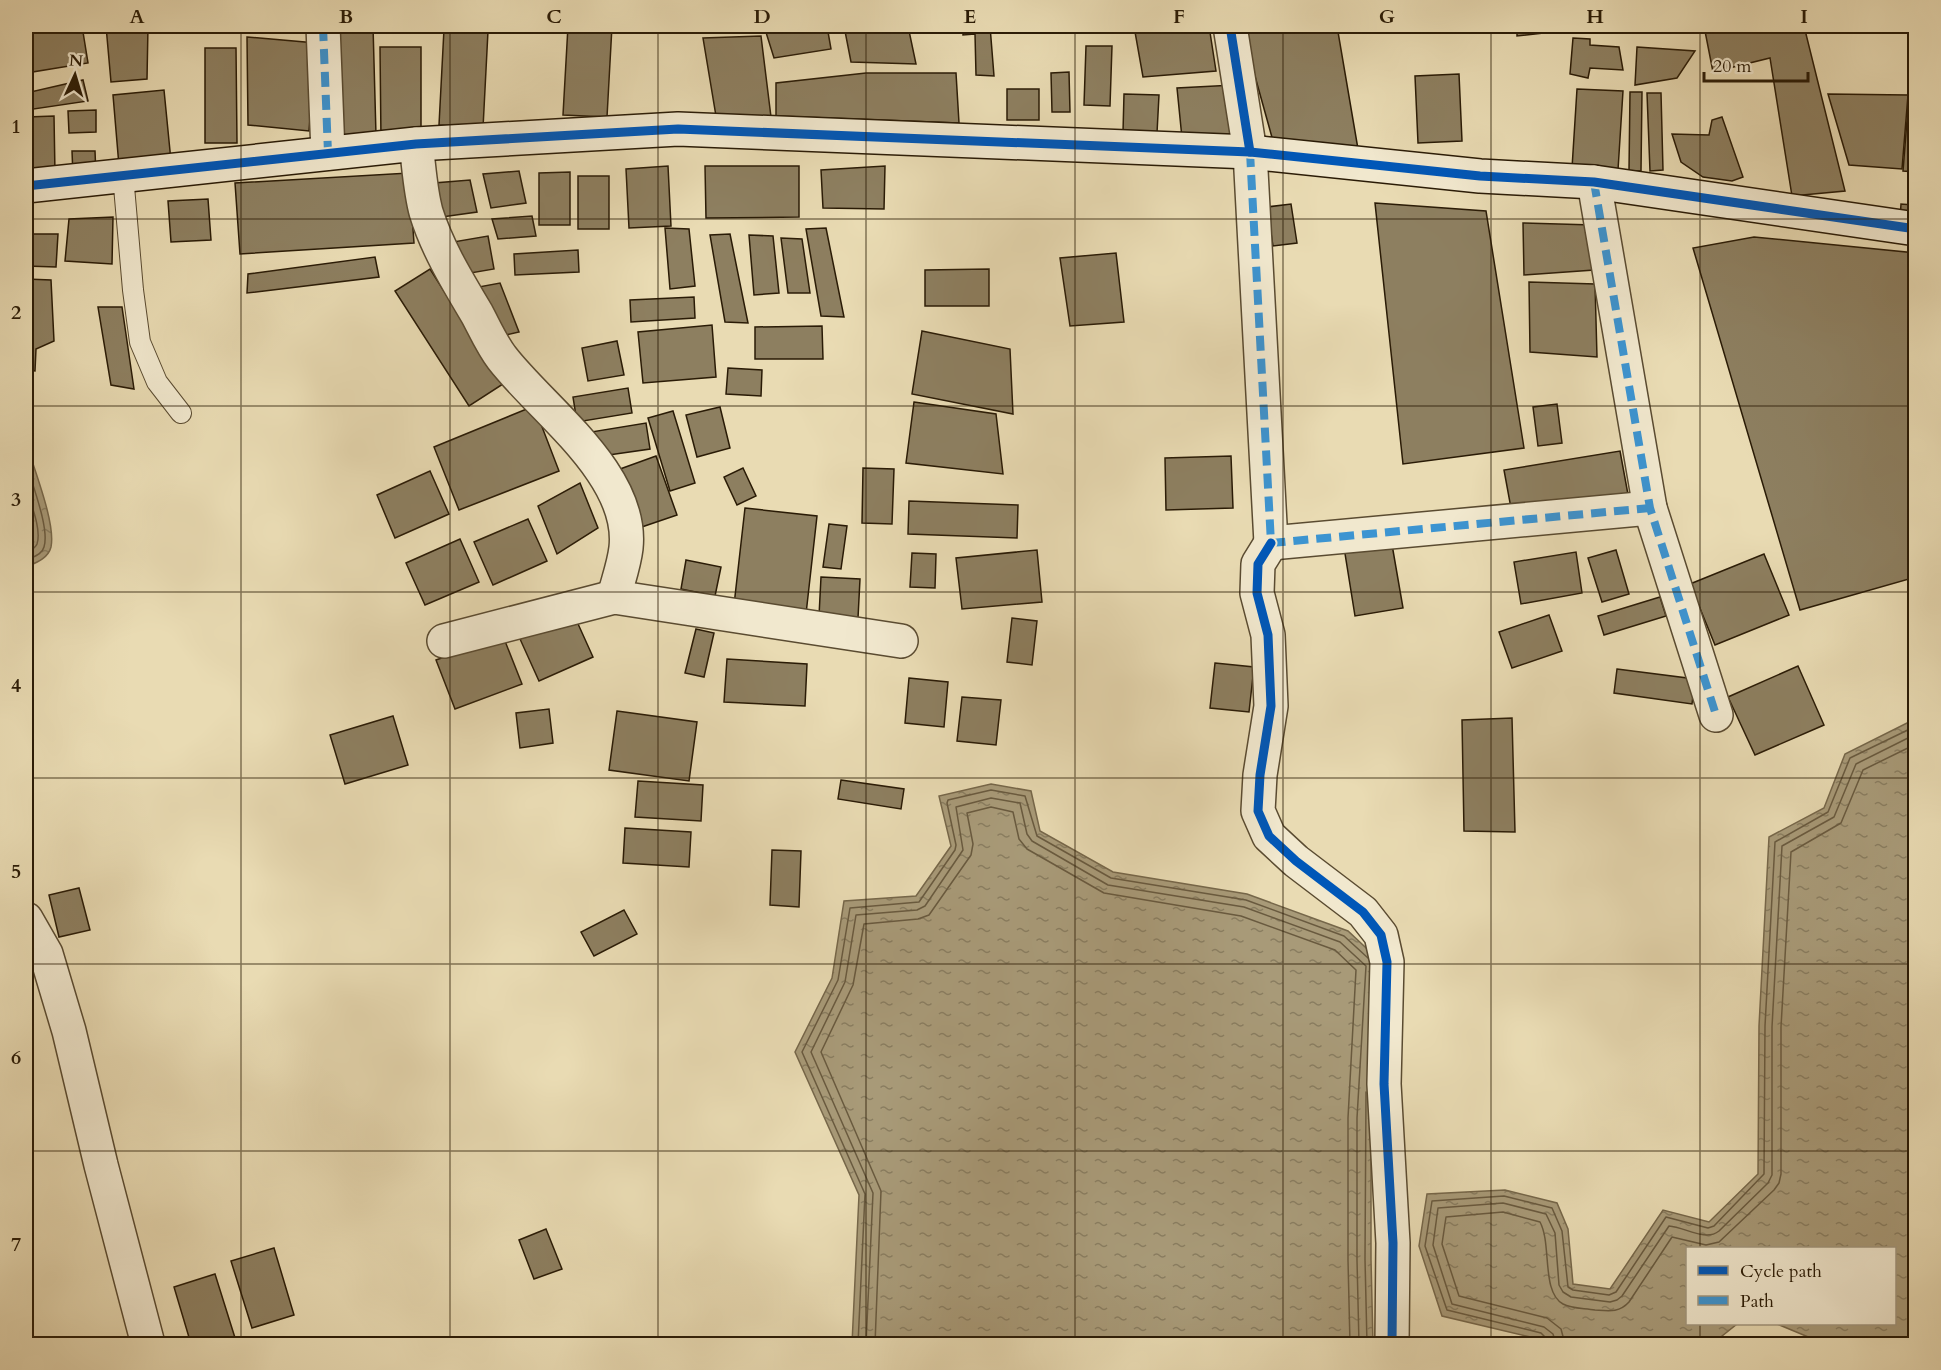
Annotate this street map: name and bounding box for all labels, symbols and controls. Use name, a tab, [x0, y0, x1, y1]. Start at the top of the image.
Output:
text: A	[129, 3, 145, 30]
text: B	[339, 3, 353, 30]
text: C	[546, 3, 562, 30]
text: D	[753, 3, 771, 30]
text: E	[964, 3, 976, 30]
text: F	[1173, 3, 1185, 30]
text: G	[1379, 3, 1395, 30]
text: H	[1586, 3, 1604, 30]
text: I	[1800, 3, 1808, 30]
north arrow	[45, 45, 105, 105]
scale bar	[1704, 45, 1808, 83]
text: N	[68, 50, 84, 72]
text: 20 m	[1713, 54, 1752, 79]
text: 1	[11, 113, 21, 140]
text: 2	[11, 299, 21, 326]
text: 3	[11, 486, 21, 513]
text: 4	[11, 672, 21, 699]
text: 5	[11, 858, 21, 885]
text: 6	[11, 1044, 21, 1071]
text: 7	[11, 1231, 21, 1258]
legend	[1686, 1247, 1896, 1325]
text: Cycle path	[1740, 1259, 1822, 1284]
text: Path	[1740, 1289, 1774, 1314]

